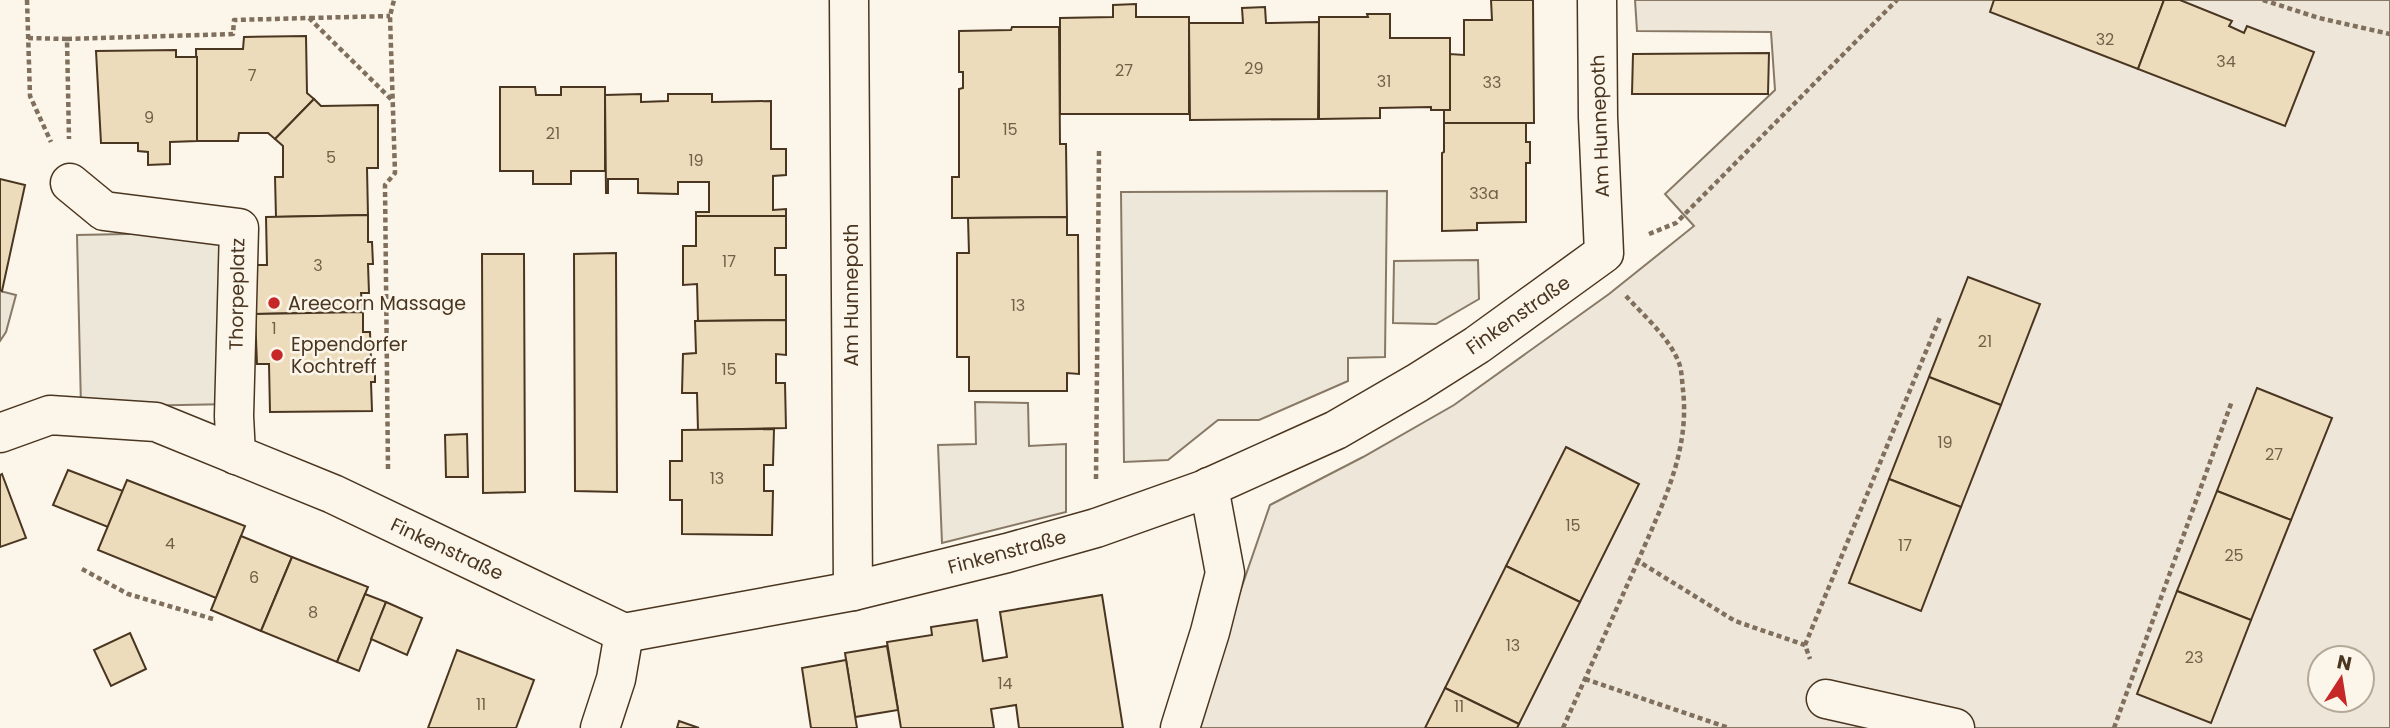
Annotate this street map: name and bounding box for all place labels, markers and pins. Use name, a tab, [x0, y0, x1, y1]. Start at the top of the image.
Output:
place label: Areecorn Massage	[288, 290, 466, 317]
marker: Areecorn Massage	[266, 295, 282, 311]
place label: Eppendorfer Kochtreff	[291, 331, 408, 380]
marker: Eppendorfer Kochtreff	[269, 347, 285, 363]

